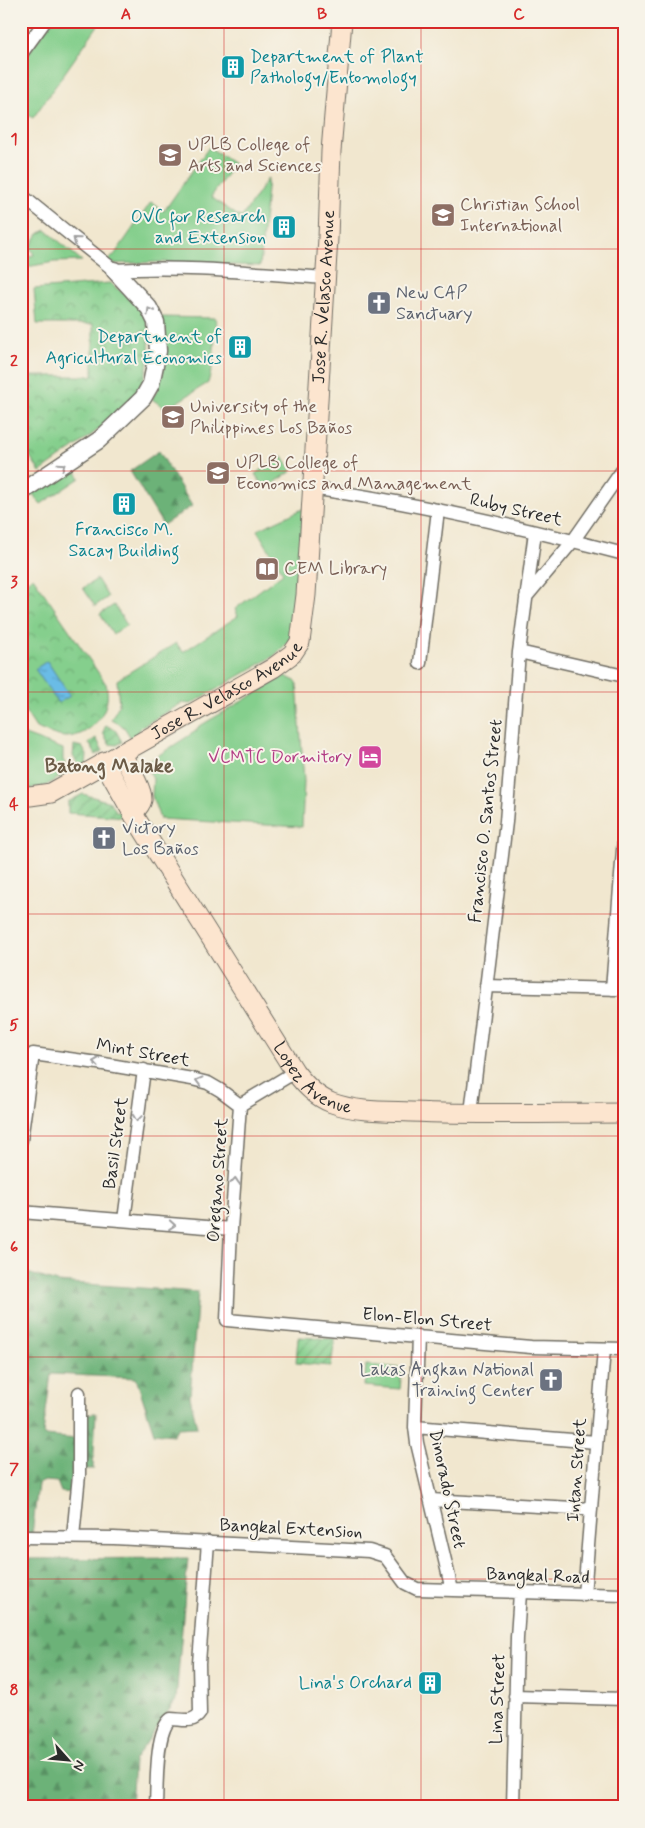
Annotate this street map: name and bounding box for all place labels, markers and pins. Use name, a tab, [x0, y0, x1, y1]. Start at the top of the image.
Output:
place label: Department of Plant Pathology/Entomology	[250, 45, 424, 92]
building icon: Department of Plant Pathology/Entomology	[220, 54, 246, 80]
place label: UPLB College of Arts and Sciences	[188, 133, 321, 178]
school or university icon: UPLB College of Arts and Sciences	[157, 142, 183, 168]
place label: Christian School International	[460, 193, 580, 238]
school or university icon: Christian School International	[430, 202, 456, 228]
place label: OVC for Research and Extension	[131, 205, 266, 250]
building icon: OVC for Research and Extension	[271, 214, 297, 240]
place label: New CAP Sanctuary	[396, 281, 472, 326]
church icon: New CAP Sanctuary	[366, 290, 392, 316]
place label: Department of Agricultural Economics	[45, 325, 222, 370]
building icon: Department of Agricultural Economics	[227, 334, 253, 360]
place label: University of the Philippines Los Baños	[190, 395, 352, 440]
school or university icon: University of the Philippines Los Baños	[160, 404, 186, 430]
place label: UPLB College of Economics and Management	[236, 451, 472, 496]
school or university icon: UPLB College of Economics and Management	[205, 460, 231, 486]
building icon: Francisco M. Sacay Building	[111, 491, 137, 517]
place label: Francisco M. Sacay Building	[69, 518, 179, 565]
library icon: CEM Library	[254, 556, 280, 582]
place label: CEM Library	[284, 557, 387, 581]
hotel icon: VCMTC Dormitory	[357, 744, 383, 770]
place label: VCMTC Dormitory	[208, 745, 352, 769]
place label: Victory Los Baños	[122, 816, 199, 861]
church icon: Victory Los Baños	[91, 825, 117, 851]
place label: Lakas Angkan National Training Center	[360, 1358, 535, 1405]
church icon: Lakas Angkan National Training Center	[538, 1367, 564, 1393]
building icon: Lina's Orchard	[417, 1670, 443, 1696]
place label: Lina's Orchard	[299, 1671, 412, 1695]

